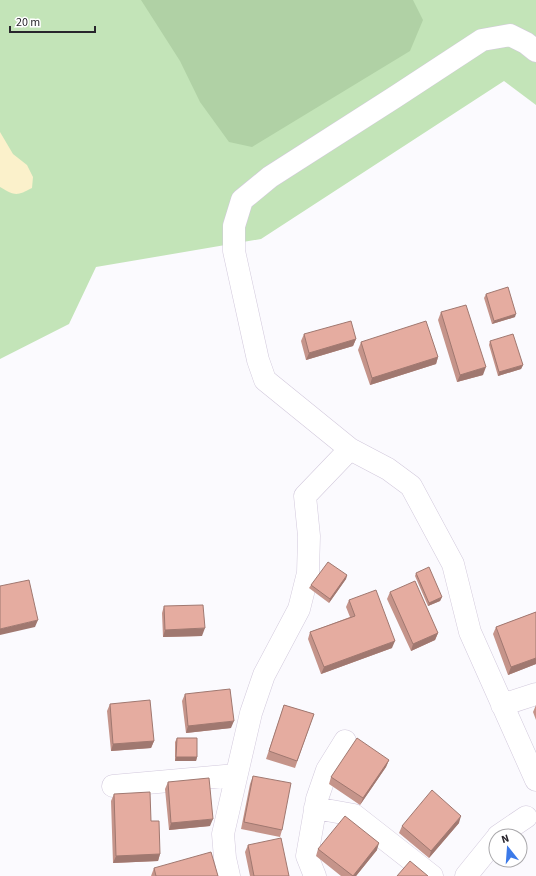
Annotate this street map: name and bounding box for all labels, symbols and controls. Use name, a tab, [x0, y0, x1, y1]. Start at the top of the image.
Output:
scale bar	[10, 8, 95, 34]
text: 20 m	[16, 14, 40, 31]
north arrow	[488, 828, 528, 868]
text: N	[500, 831, 511, 847]

